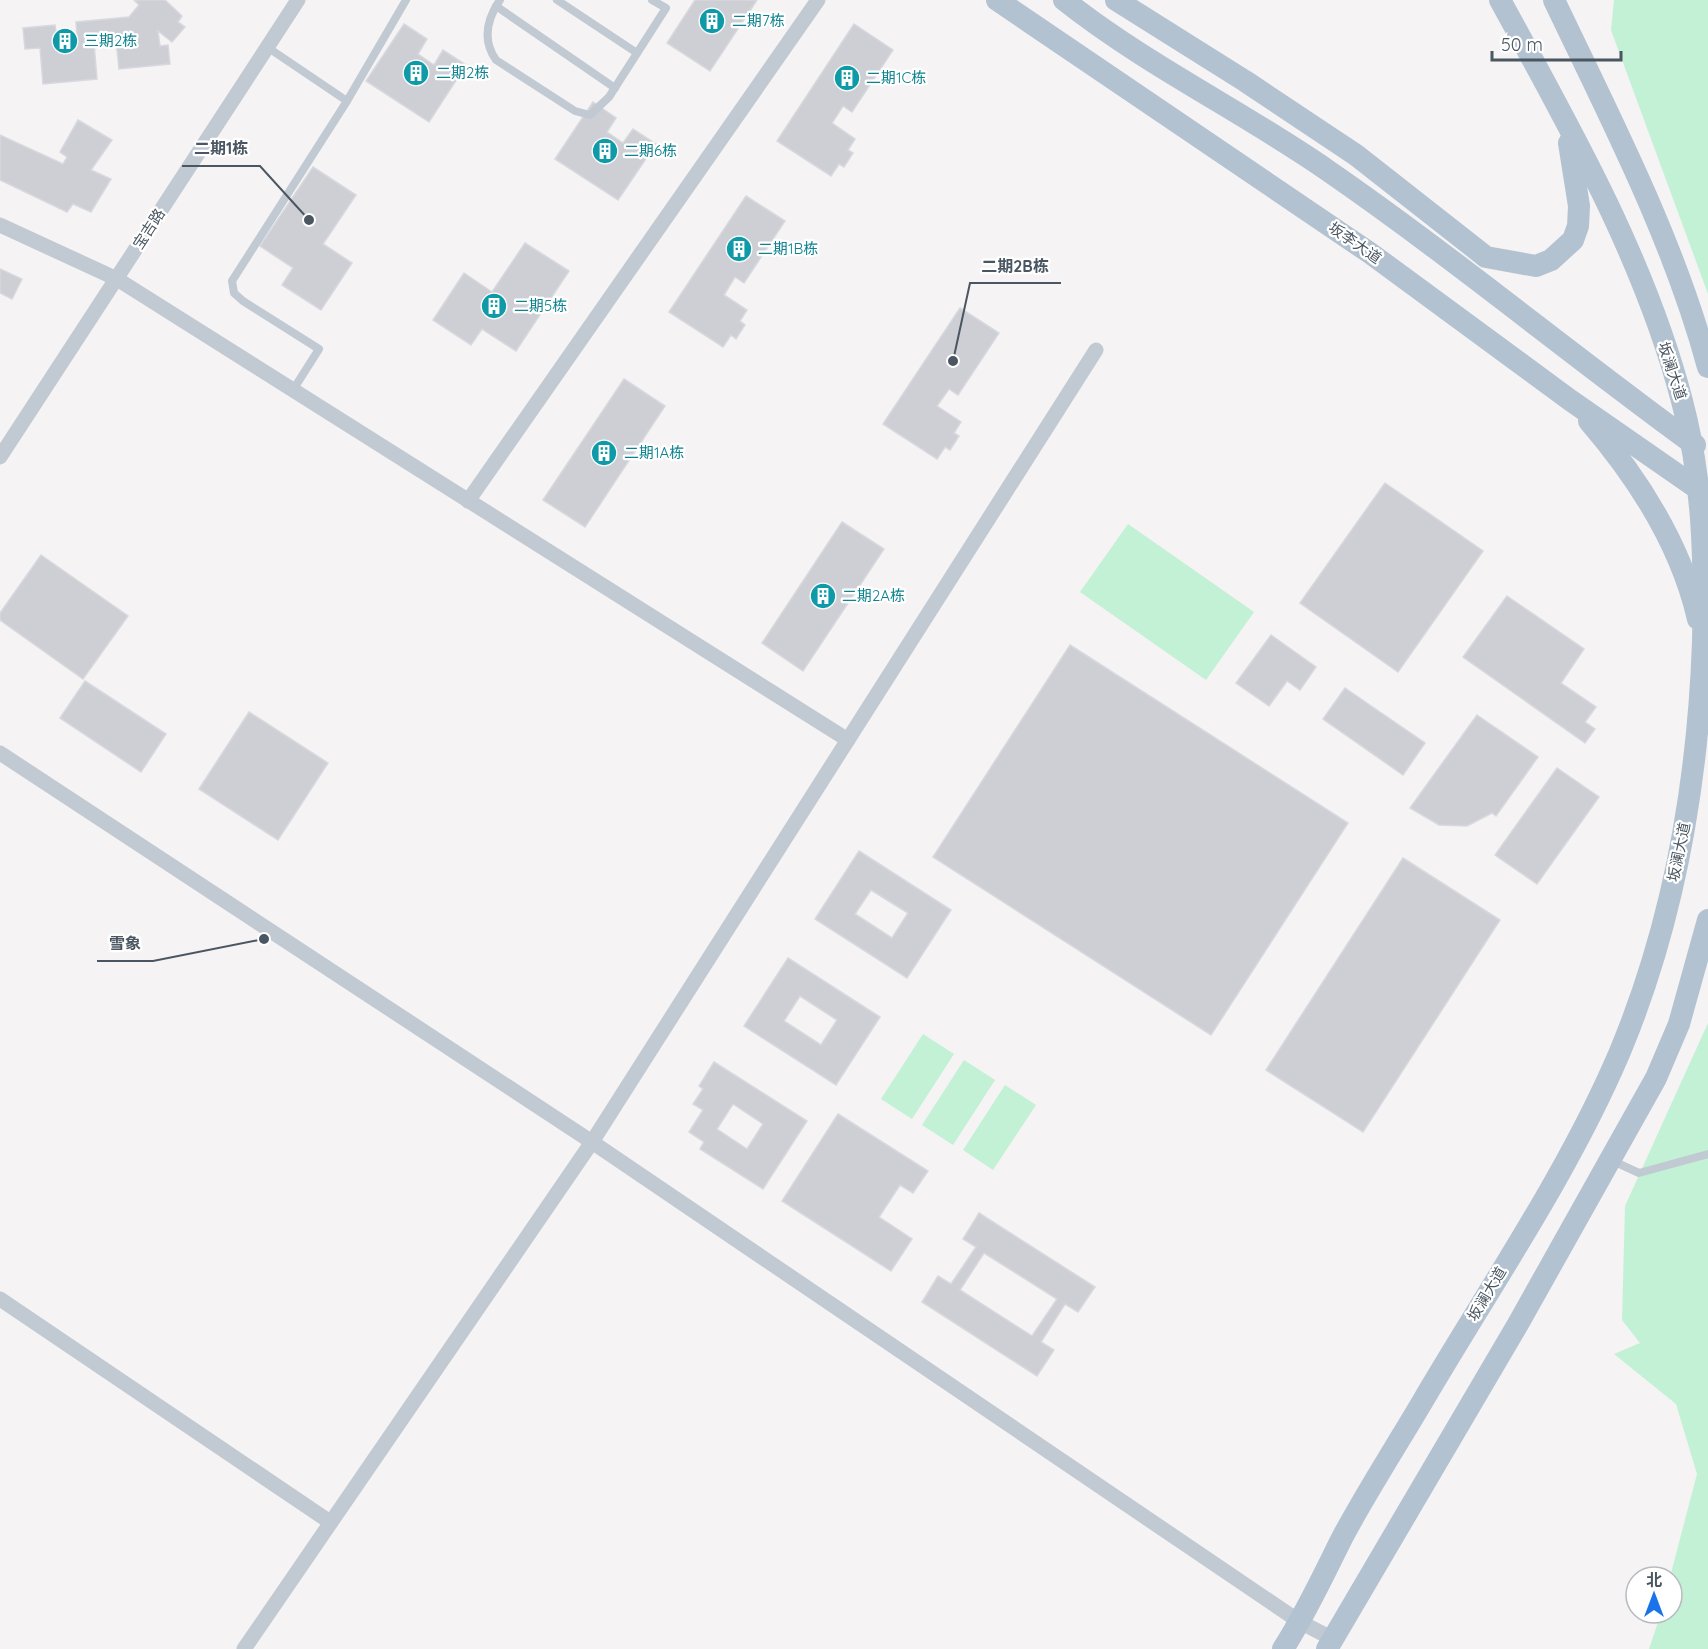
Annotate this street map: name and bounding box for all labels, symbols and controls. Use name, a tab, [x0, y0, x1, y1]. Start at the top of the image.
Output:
building icon: 二期7栋	[697, 6, 727, 36]
place label: 二期7栋	[732, 11, 785, 30]
scale bar	[1492, 24, 1621, 62]
building icon: 三期2栋	[50, 26, 80, 56]
place label: 三期2栋	[84, 31, 137, 50]
text: 50 m	[1501, 33, 1543, 56]
building icon: 二期2栋	[401, 58, 431, 88]
place label: 二期2栋	[436, 63, 489, 82]
building icon: 二期1C栋	[832, 63, 862, 93]
place label: 二期1C栋	[866, 68, 926, 87]
callout: 二期1栋	[182, 132, 260, 166]
building icon: 二期6栋	[590, 136, 620, 166]
text: 二期1栋	[194, 138, 248, 158]
place label: 二期6栋	[624, 141, 677, 160]
street label: 宝吉路	[128, 205, 169, 253]
street label: 坂李大道	[1325, 218, 1385, 268]
building icon: 二期1B栋	[724, 234, 754, 264]
place label: 二期1B栋	[758, 239, 818, 258]
callout: 二期2B栋	[970, 249, 1061, 283]
text: 二期2B栋	[981, 256, 1049, 276]
building icon: 二期5栋	[479, 291, 509, 321]
place label: 二期5栋	[514, 296, 567, 315]
street label: 坂澜大道	[1654, 339, 1691, 402]
building icon: 二期1A栋	[589, 438, 619, 468]
place label: 二期1A栋	[624, 443, 684, 462]
building icon: 二期2A栋	[808, 581, 838, 611]
place label: 二期2A栋	[842, 586, 905, 605]
street label: 坂澜大道	[1663, 821, 1694, 883]
callout: 雪象	[97, 927, 153, 961]
text: 雪象	[109, 933, 141, 953]
street label: 坂澜大道	[1463, 1263, 1510, 1324]
north arrow	[1624, 1565, 1684, 1625]
text: 北	[1646, 1570, 1662, 1590]

